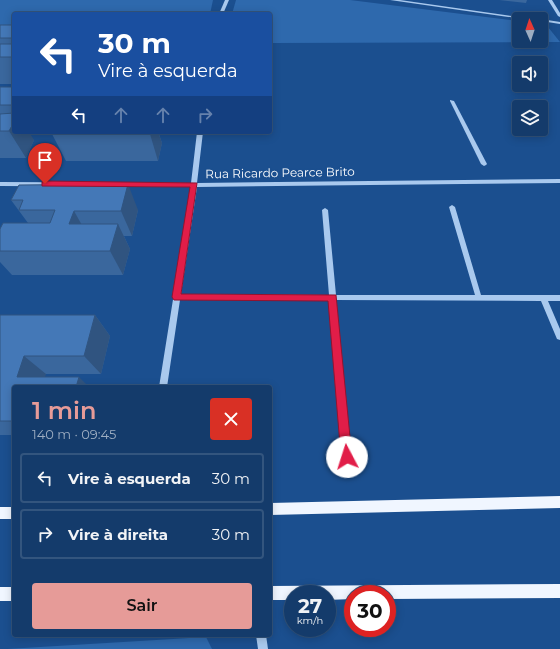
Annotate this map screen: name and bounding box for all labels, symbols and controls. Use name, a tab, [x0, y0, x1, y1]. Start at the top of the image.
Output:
north arrow	[512, 12, 548, 48]
map controls	[512, 12, 548, 136]
text: 30 m	[98, 26, 171, 60]
icon: left	[32, 28, 84, 80]
button: sound	[512, 56, 548, 92]
text: Vire à esquerda	[98, 60, 238, 82]
button: layers	[512, 100, 548, 136]
icon: left	[68, 104, 90, 126]
icon: ahead	[110, 104, 132, 126]
icon: ahead	[152, 104, 174, 126]
icon: right	[194, 104, 216, 126]
pin	[28, 143, 62, 184]
icon: arrive	[34, 149, 56, 171]
street label: Rua Ricardo Pearce Brito	[205, 164, 355, 181]
text: 1 min	[32, 396, 96, 425]
button: close	[210, 398, 252, 440]
text: 140 m · 09:45	[32, 426, 116, 442]
position arrow	[326, 436, 368, 478]
icon: left	[34, 467, 56, 489]
text: Vire à esquerda	[68, 469, 191, 488]
text: 30 m	[212, 469, 250, 488]
icon: right	[34, 523, 56, 545]
text: Vire à direita	[68, 525, 168, 544]
text: 30 m	[212, 525, 250, 544]
button: Sair	[32, 583, 252, 629]
speed limit sign: 30	[344, 585, 396, 637]
text: 27	[298, 594, 322, 618]
text: km/h	[297, 614, 323, 627]

